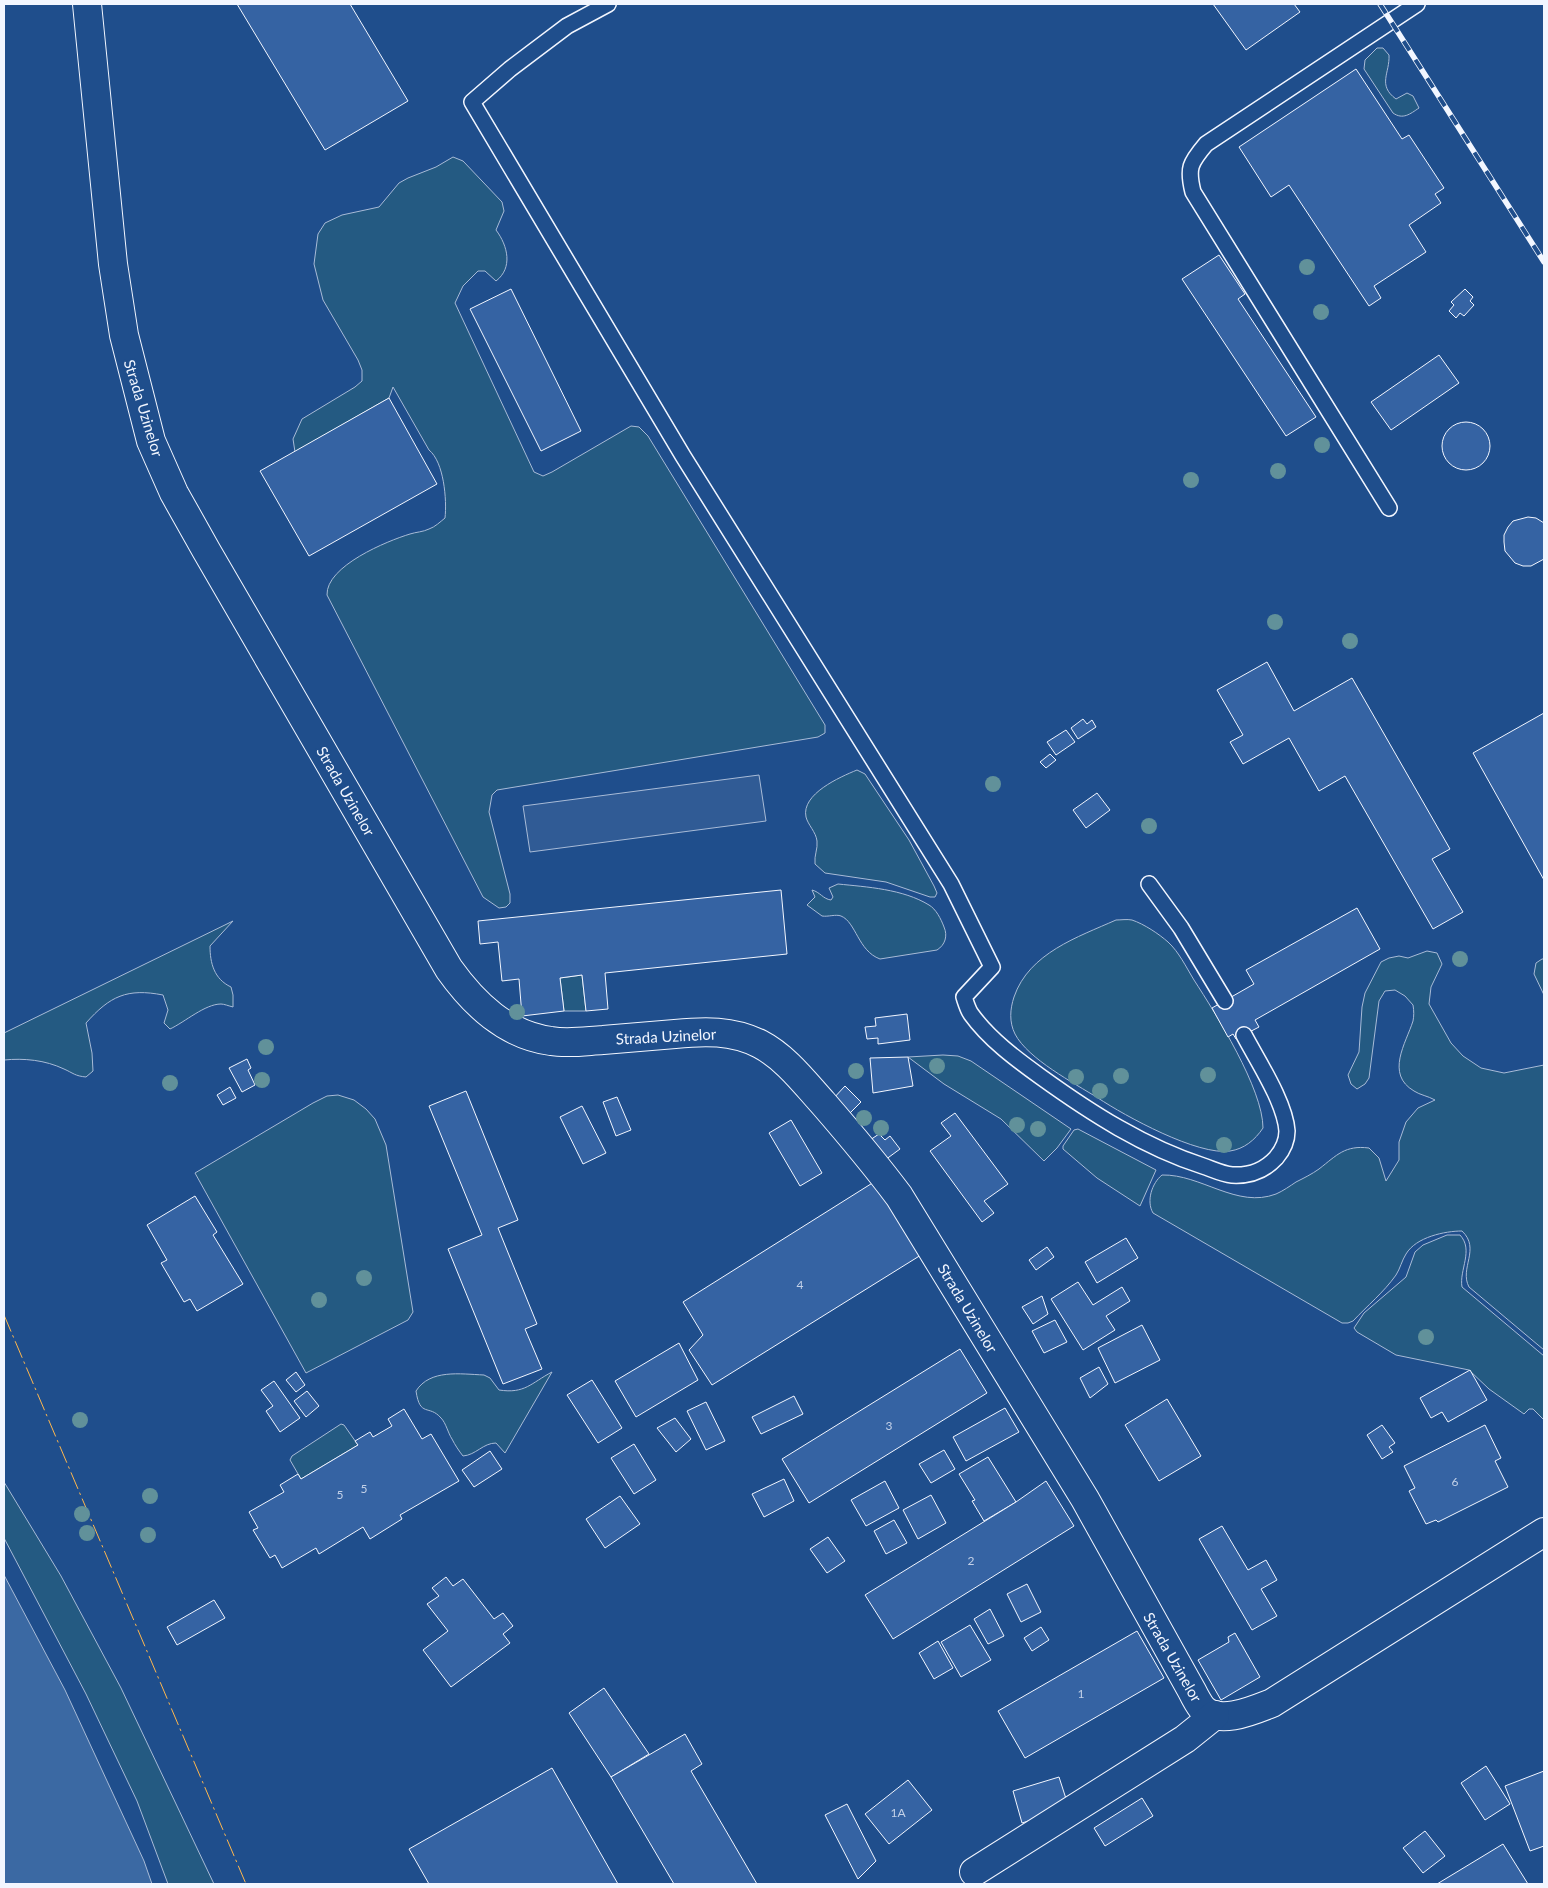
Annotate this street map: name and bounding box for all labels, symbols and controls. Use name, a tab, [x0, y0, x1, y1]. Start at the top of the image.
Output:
street label: Strada Uzinelor	[121, 357, 167, 459]
street label: Strada Uzinelor	[313, 743, 379, 840]
street label: Strada Uzinelor	[615, 1024, 717, 1048]
street label: Strada Uzinelor	[934, 1260, 1002, 1356]
house number: 4	[797, 1277, 804, 1292]
house number: 3	[886, 1418, 893, 1433]
house number: 6	[1452, 1474, 1459, 1489]
house number: 5	[361, 1481, 368, 1496]
house number: 5	[337, 1487, 344, 1502]
house number: 2	[968, 1553, 975, 1568]
street label: Strada Uzinelor	[1140, 1609, 1206, 1706]
house number: 1	[1078, 1686, 1085, 1701]
house number: 1A	[890, 1805, 906, 1820]

